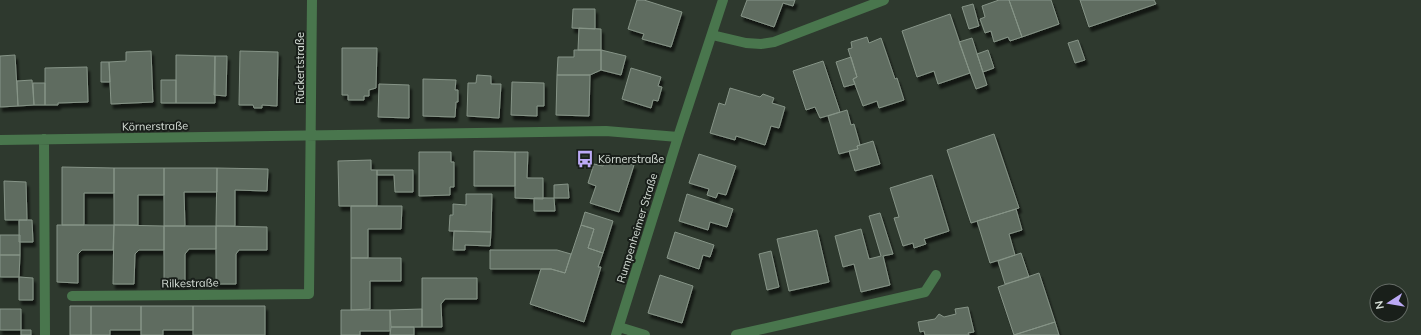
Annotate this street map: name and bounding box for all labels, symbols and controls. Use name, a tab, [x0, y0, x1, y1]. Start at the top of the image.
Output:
street label: Rückertstraße	[293, 32, 307, 104]
street label: Körnerstraße	[122, 118, 188, 134]
bus stop icon: Körnerstraße	[575, 149, 595, 169]
place label: Körnerstraße	[598, 152, 664, 166]
street label: Rumpenheimer Straße	[614, 171, 660, 285]
street label: Rilkestraße	[161, 276, 219, 290]
north arrow	[1369, 283, 1409, 323]
text: N	[1372, 300, 1387, 311]

